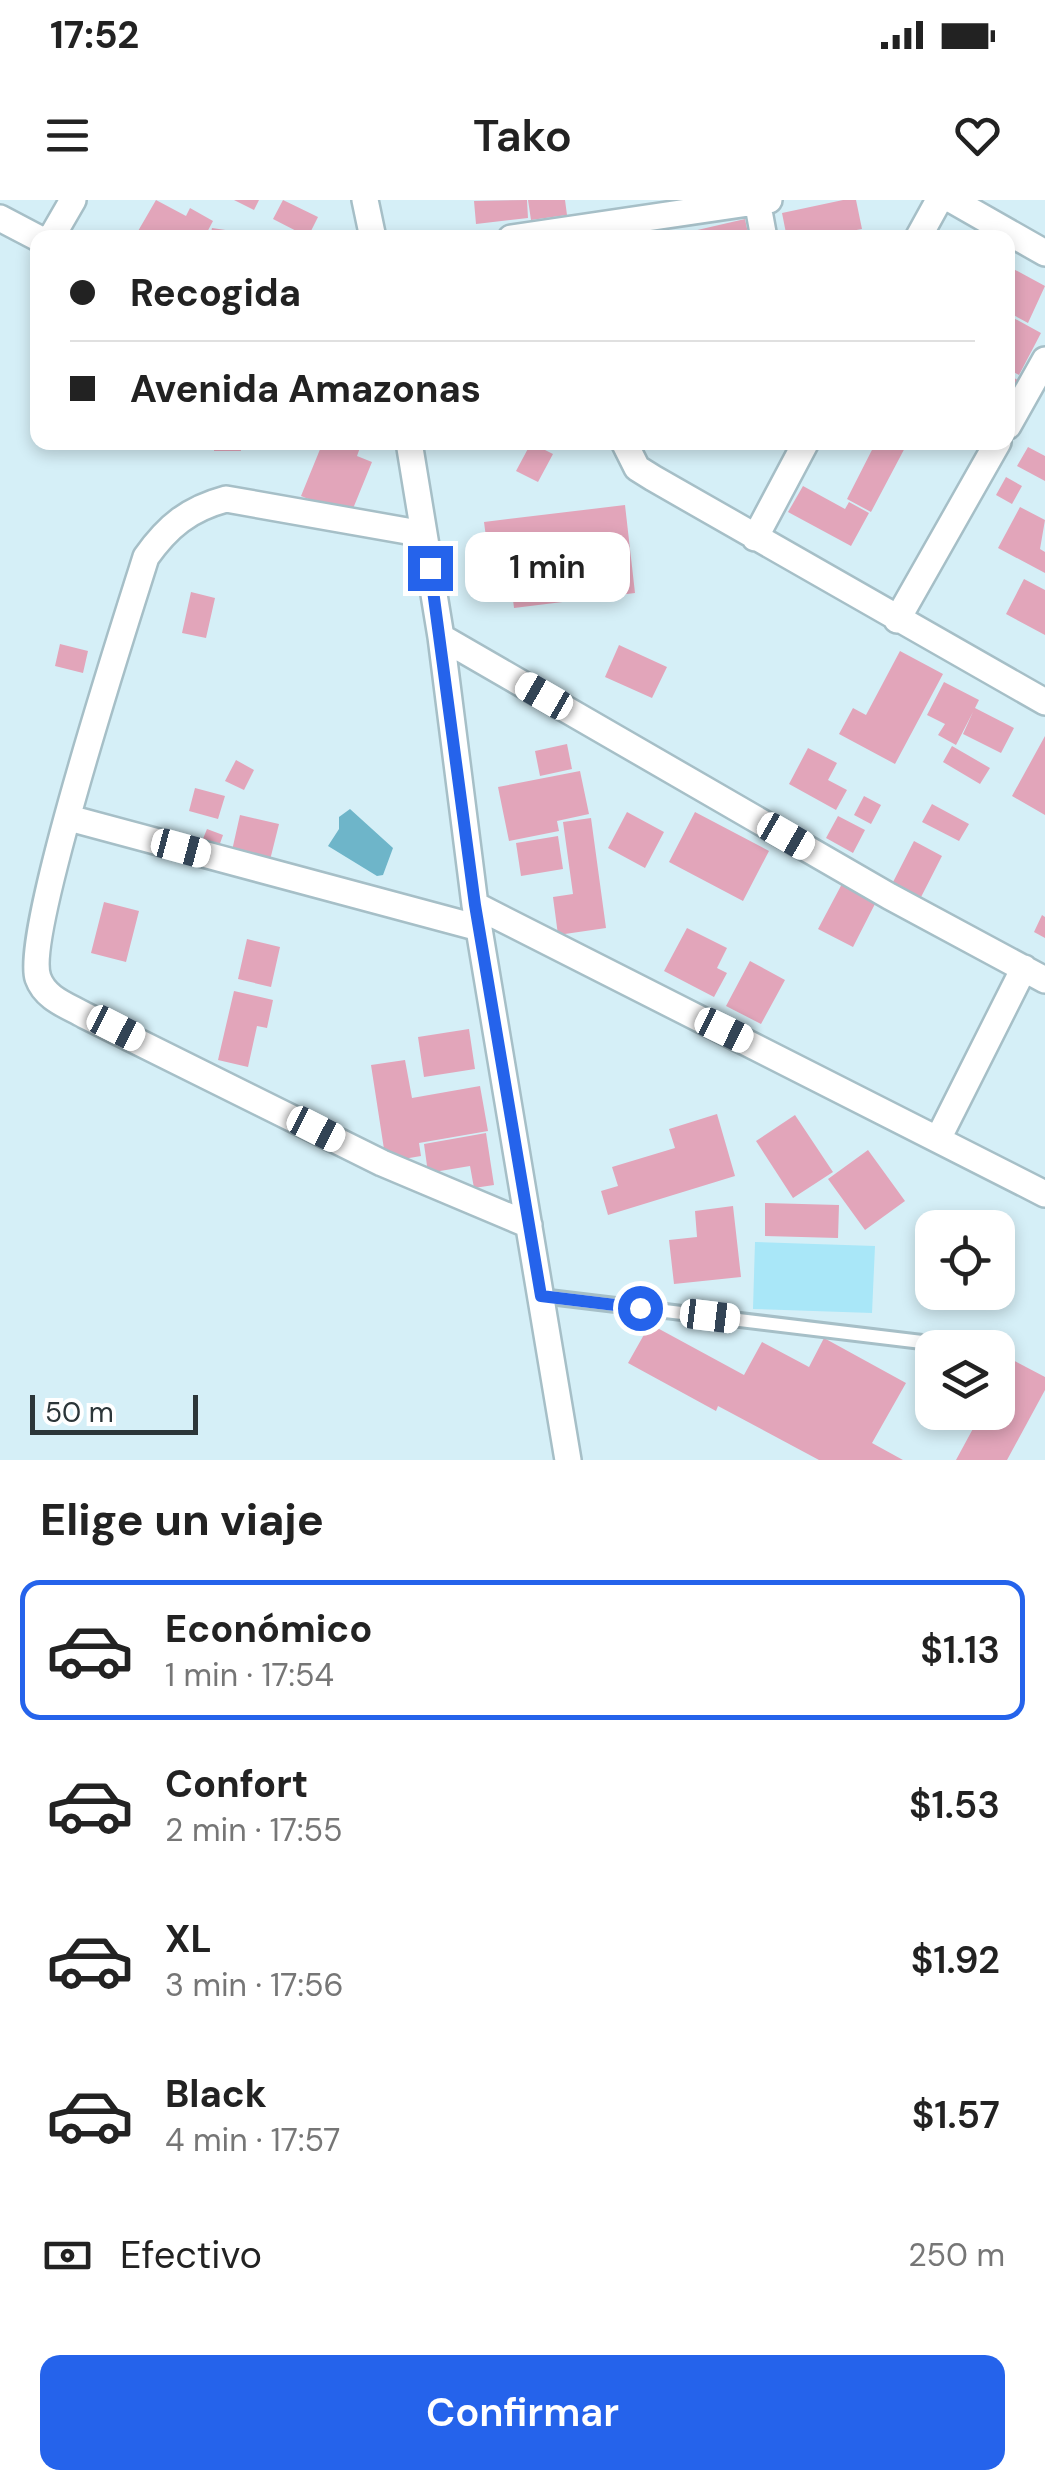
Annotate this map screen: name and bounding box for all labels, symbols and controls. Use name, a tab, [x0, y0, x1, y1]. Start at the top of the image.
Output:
text: 17:52	[50, 10, 139, 60]
text: Tako	[473, 106, 572, 165]
icon: menu	[40, 108, 95, 163]
icon: heart	[950, 108, 1005, 163]
text: Recogida	[130, 268, 301, 318]
text: Avenida Amazonas	[130, 364, 481, 414]
callout: 1 min	[465, 533, 630, 603]
route end	[408, 546, 453, 591]
text: 1 min	[509, 546, 586, 588]
car	[511, 668, 577, 724]
car	[753, 808, 819, 864]
car	[148, 826, 214, 870]
car	[82, 1001, 150, 1055]
car	[690, 1003, 758, 1057]
car	[282, 1102, 350, 1156]
map controls	[915, 1210, 1015, 1430]
button: locate	[915, 1210, 1015, 1310]
route start	[618, 1286, 663, 1331]
car	[678, 1297, 742, 1335]
button: layers	[915, 1330, 1015, 1430]
scale bar	[30, 1390, 198, 1434]
text: 50 m	[45, 1394, 114, 1431]
text: Elige un viaje	[40, 1490, 324, 1549]
text: Económico	[165, 1604, 372, 1654]
icon: car	[45, 1605, 135, 1695]
text: $1.13	[920, 1625, 1000, 1675]
text: 1 min · 17:54	[165, 1654, 334, 1696]
text: Confort	[165, 1759, 308, 1809]
icon: car	[45, 1760, 135, 1850]
text: $1.53	[909, 1780, 1000, 1830]
text: 2 min · 17:55	[165, 1809, 342, 1851]
text: XL	[165, 1914, 212, 1964]
icon: car	[45, 1915, 135, 2005]
text: $1.92	[911, 1935, 1000, 1985]
text: 3 min · 17:56	[165, 1964, 344, 2006]
text: Black	[165, 2069, 267, 2119]
icon: car	[45, 2070, 135, 2160]
text: $1.57	[912, 2090, 1000, 2140]
text: 4 min · 17:57	[165, 2119, 340, 2161]
icon: cash	[40, 2228, 95, 2283]
text: Efectivo	[120, 2230, 262, 2280]
text: 250 m	[908, 2234, 1005, 2276]
button: Confirmar	[40, 2355, 1005, 2470]

